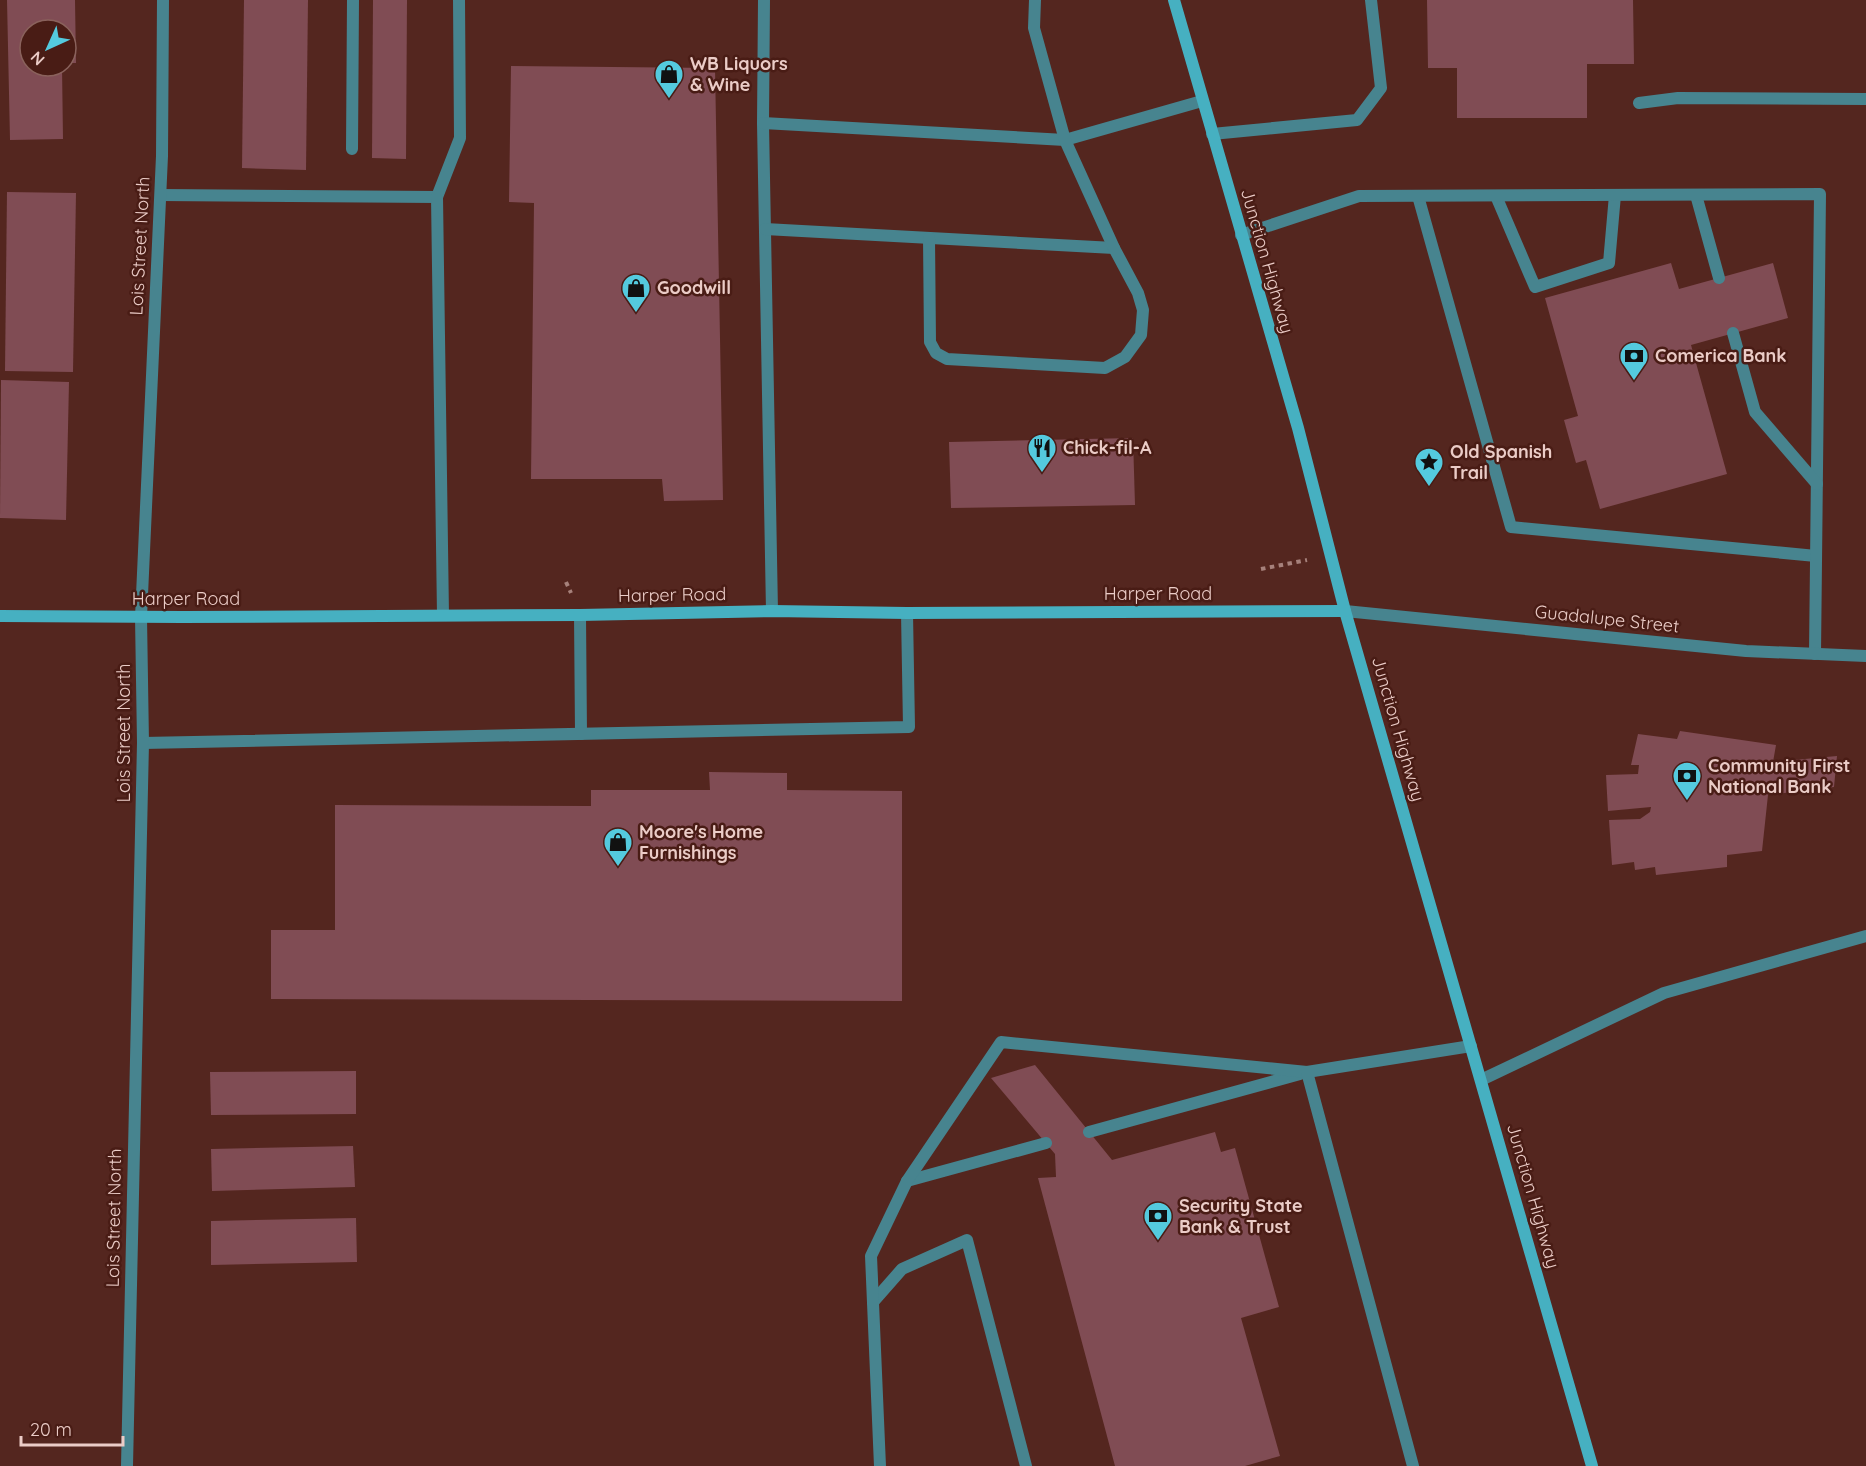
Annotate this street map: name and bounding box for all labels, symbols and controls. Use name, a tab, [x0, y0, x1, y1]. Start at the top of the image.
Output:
north arrow	[18, 18, 78, 78]
text: N	[26, 47, 49, 70]
place label: WB Liquors & Wine	[690, 52, 788, 96]
shop icon: WB Liquors & Wine	[653, 58, 685, 100]
street label: Lois Street North	[124, 176, 155, 316]
street label: Junction Highway	[1236, 186, 1299, 336]
shop icon: Goodwill	[620, 272, 652, 314]
place label: Goodwill	[657, 276, 731, 299]
bank icon: Comerica Bank	[1618, 340, 1650, 382]
place label: Comerica Bank	[1655, 344, 1787, 367]
restaurant icon: Chick-fil-A	[1026, 432, 1058, 474]
place label: Chick-fil-A	[1063, 436, 1152, 459]
place label: Old Spanish Trail	[1450, 440, 1552, 484]
place icon: Old Spanish Trail	[1413, 446, 1445, 488]
street label: Harper Road	[618, 582, 726, 607]
street label: Harper Road	[1104, 582, 1212, 605]
street label: Harper Road	[132, 587, 240, 610]
street label: Guadalupe Street	[1534, 599, 1680, 638]
street label: Junction Highway	[1367, 654, 1430, 804]
street label: Lois Street North	[112, 664, 135, 803]
place label: Community First National Bank	[1708, 754, 1850, 798]
bank icon: Community First National Bank	[1671, 760, 1703, 802]
place label: Moore's Home Furnishings	[639, 820, 763, 864]
shop icon: Moore's Home Furnishings	[602, 826, 634, 868]
street label: Junction Highway	[1502, 1121, 1565, 1271]
street label: Lois Street North	[101, 1148, 126, 1288]
place label: Security State Bank & Trust	[1179, 1194, 1303, 1238]
bank icon: Security State Bank & Trust	[1142, 1200, 1174, 1242]
scale bar	[21, 1409, 123, 1447]
text: 20 m	[30, 1418, 72, 1441]

